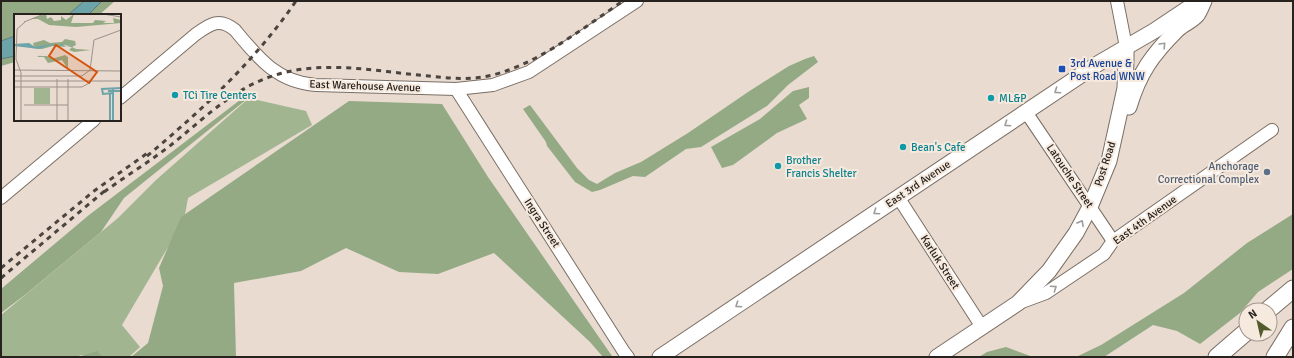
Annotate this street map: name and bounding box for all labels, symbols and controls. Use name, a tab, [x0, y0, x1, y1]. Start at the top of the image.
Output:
inset map	[14, 14, 121, 121]
one-way arrow	[1158, 42, 1166, 50]
place label: 3rd Avenue & Post Road WNW	[1070, 57, 1146, 83]
marker: 3rd Avenue & Post Road WNW	[1057, 64, 1067, 74]
street label: East Warehouse Avenue	[309, 78, 421, 94]
one-way arrow	[1054, 86, 1061, 94]
place label: TCi Tire Centers	[183, 89, 257, 102]
marker: TCi Tire Centers	[170, 90, 180, 100]
place label: ML&P	[999, 92, 1027, 105]
marker: ML&P	[986, 93, 996, 103]
one-way arrow	[1005, 119, 1012, 126]
street label: Post Road	[1092, 140, 1118, 188]
place label: Bean's Cafe	[911, 141, 965, 154]
marker: Bean's Cafe	[898, 142, 908, 152]
street label: Latouche Street	[1044, 142, 1096, 211]
place label: Brother Francis Shelter	[786, 154, 857, 180]
street label: East 3rd Avenue	[883, 158, 953, 210]
place label: Anchorage Correctional Complex	[1158, 160, 1259, 186]
marker: Brother Francis Shelter	[773, 161, 783, 171]
marker: Anchorage Correctional Complex	[1262, 167, 1272, 177]
street label: East 4th Avenue	[1111, 193, 1179, 247]
street label: Ingra Street	[521, 196, 563, 250]
one-way arrow	[873, 207, 880, 215]
one-way arrow	[1077, 220, 1084, 227]
street label: Karluk Street	[918, 233, 962, 292]
one-way arrow	[1049, 286, 1056, 293]
one-way arrow	[735, 300, 742, 308]
north arrow	[1238, 302, 1278, 342]
text: N	[1246, 307, 1259, 322]

